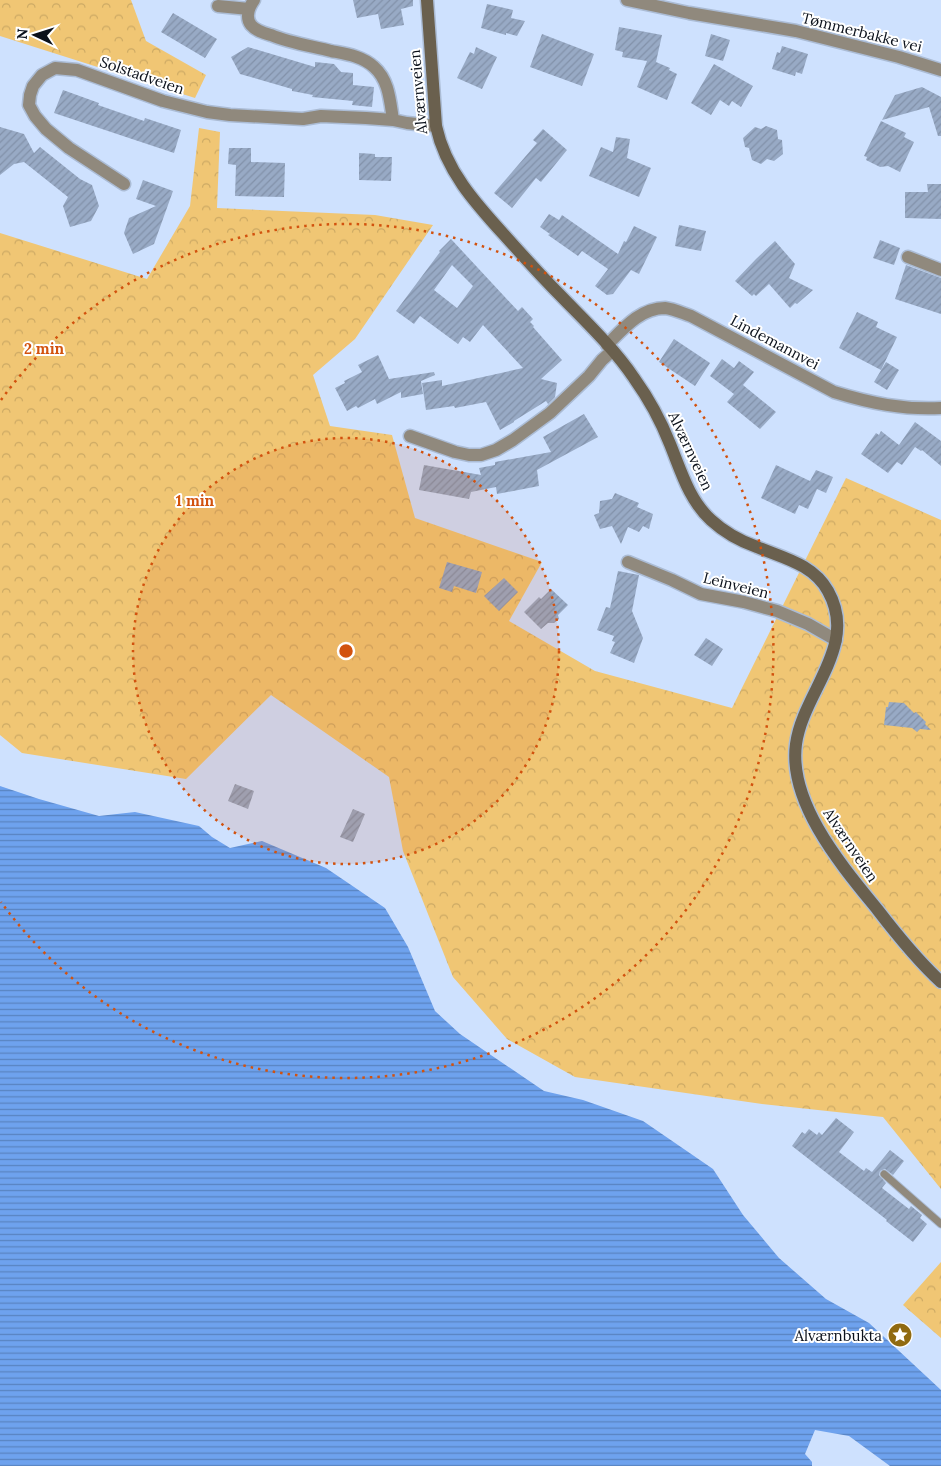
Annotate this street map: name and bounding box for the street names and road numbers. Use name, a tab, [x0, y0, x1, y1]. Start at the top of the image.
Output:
street label: Tømmerbakke vei	[800, 8, 924, 56]
street label: Alværnveien	[405, 49, 431, 136]
street label: Solstadveien	[97, 52, 187, 98]
street label: Lindemannvei	[727, 311, 823, 373]
street label: Alværnveien	[664, 408, 718, 494]
street label: Leinveien	[701, 568, 771, 602]
street label: Alværnveien	[819, 804, 883, 886]

